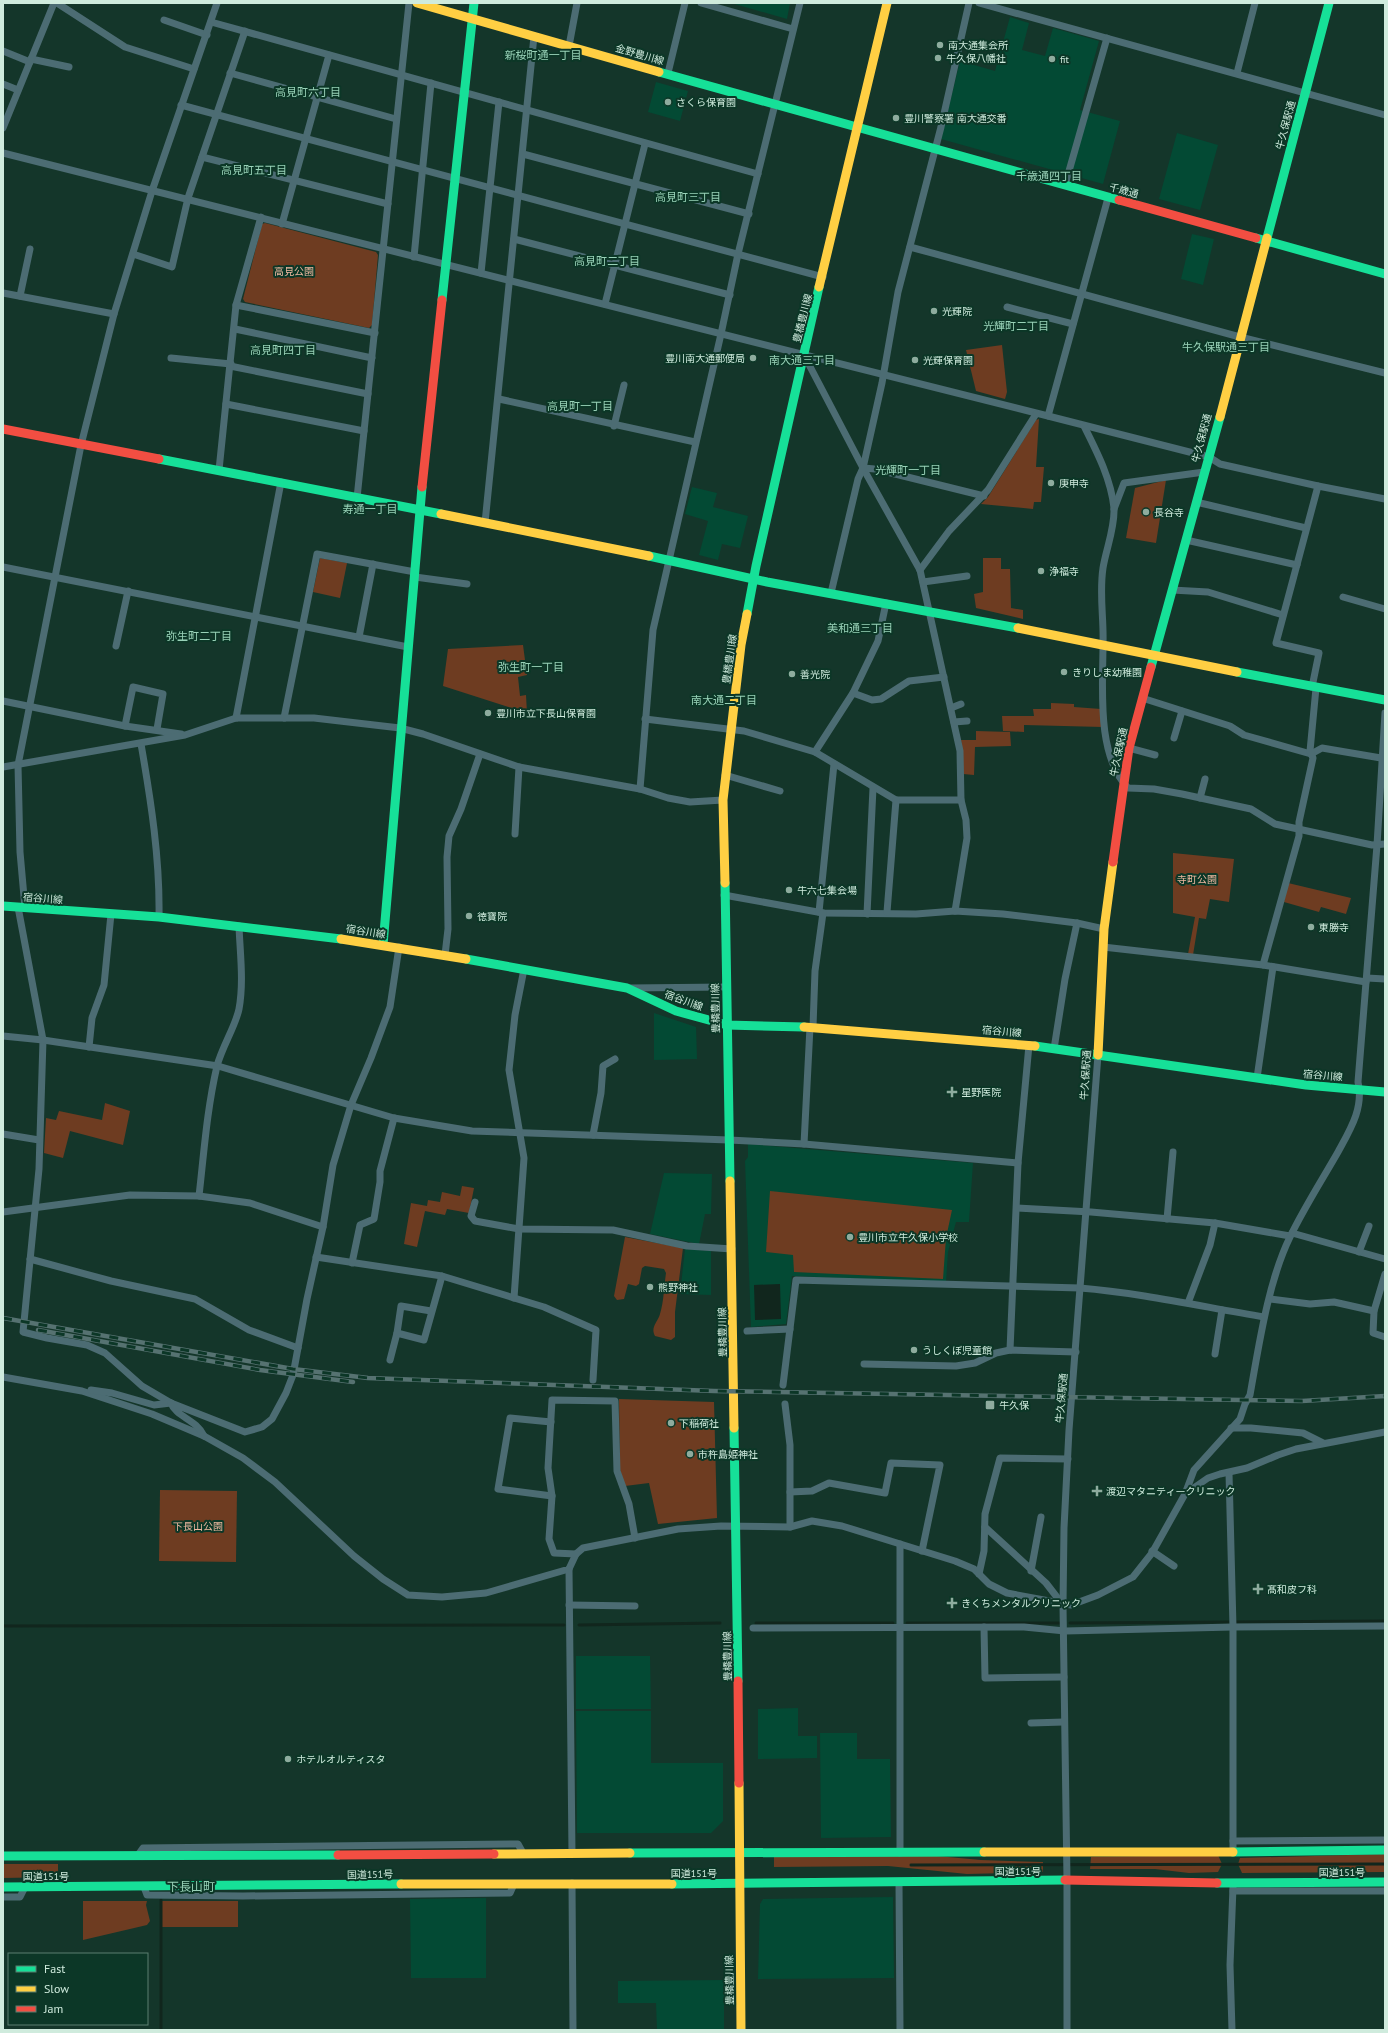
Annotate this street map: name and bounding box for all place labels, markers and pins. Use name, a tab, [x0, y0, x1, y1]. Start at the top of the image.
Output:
place label: 南大通集会所	[948, 39, 1008, 52]
marker: 南大通集会所	[935, 40, 945, 50]
place label: 牛久保八幡社	[946, 52, 1006, 65]
marker: 牛久保八幡社	[933, 53, 943, 63]
place label: fit	[1060, 53, 1069, 66]
marker: fit	[1047, 54, 1057, 64]
place label: さくら保育園	[676, 96, 736, 109]
marker: さくら保育園	[663, 97, 673, 107]
place label: 豊川警察署 南大通交番	[904, 112, 1007, 125]
marker: 豊川警察署 南大通交番	[891, 113, 901, 123]
place label: 光輝院	[942, 305, 972, 318]
marker: 光輝院	[929, 306, 939, 316]
place label: 豊川南大通郵便局	[665, 352, 745, 365]
marker: 豊川南大通郵便局	[748, 353, 758, 363]
place label: 光輝保育園	[923, 354, 973, 367]
marker: 光輝保育園	[910, 355, 920, 365]
place label: 庚申寺	[1059, 477, 1089, 490]
marker: 庚申寺	[1046, 478, 1056, 488]
place label: 長谷寺	[1154, 506, 1184, 519]
marker: 長谷寺	[1141, 507, 1151, 517]
place label: 浄福寺	[1049, 565, 1079, 578]
marker: 浄福寺	[1036, 566, 1046, 576]
place label: きりしま幼稚園	[1072, 666, 1142, 679]
marker: きりしま幼稚園	[1059, 667, 1069, 677]
place label: 善光院	[800, 668, 830, 681]
marker: 善光院	[787, 669, 797, 679]
place label: 豊川市立下長山保育園	[496, 707, 596, 720]
marker: 豊川市立下長山保育園	[483, 708, 493, 718]
place label: 牛六七集会場	[797, 884, 857, 897]
marker: 牛六七集会場	[784, 885, 794, 895]
place label: 徳寶院	[477, 910, 507, 923]
marker: 徳寶院	[464, 911, 474, 921]
place label: 東勝寺	[1319, 921, 1349, 934]
marker: 東勝寺	[1306, 922, 1316, 932]
marker: 星野医院	[946, 1086, 958, 1098]
place label: 星野医院	[961, 1086, 1001, 1099]
place label: 豊川市立牛久保小学校	[858, 1231, 958, 1244]
marker: 豊川市立牛久保小学校	[845, 1232, 855, 1242]
place label: 熊野神社	[658, 1281, 698, 1294]
marker: 熊野神社	[645, 1282, 655, 1292]
place label: うしくぼ児童館	[922, 1344, 992, 1357]
marker: うしくぼ児童館	[909, 1345, 919, 1355]
marker: 牛久保	[984, 1399, 996, 1411]
place label: 牛久保	[999, 1399, 1030, 1412]
place label: 下稲荷社	[679, 1417, 719, 1430]
marker: 下稲荷社	[666, 1418, 676, 1428]
place label: 市杵島姫神社	[698, 1448, 758, 1461]
marker: 市杵島姫神社	[685, 1449, 695, 1459]
marker: 渡辺マタニティークリニック	[1091, 1485, 1103, 1497]
place label: 渡辺マタニティークリニック	[1106, 1485, 1235, 1498]
marker: 髙和皮フ科	[1252, 1583, 1264, 1595]
place label: 髙和皮フ科	[1267, 1583, 1317, 1596]
marker: きくちメンタルクリニック	[946, 1597, 958, 1609]
place label: きくちメンタルクリニック	[961, 1597, 1081, 1610]
place label: ホテルオルティスタ	[296, 1753, 385, 1766]
marker: ホテルオルティスタ	[283, 1754, 293, 1764]

